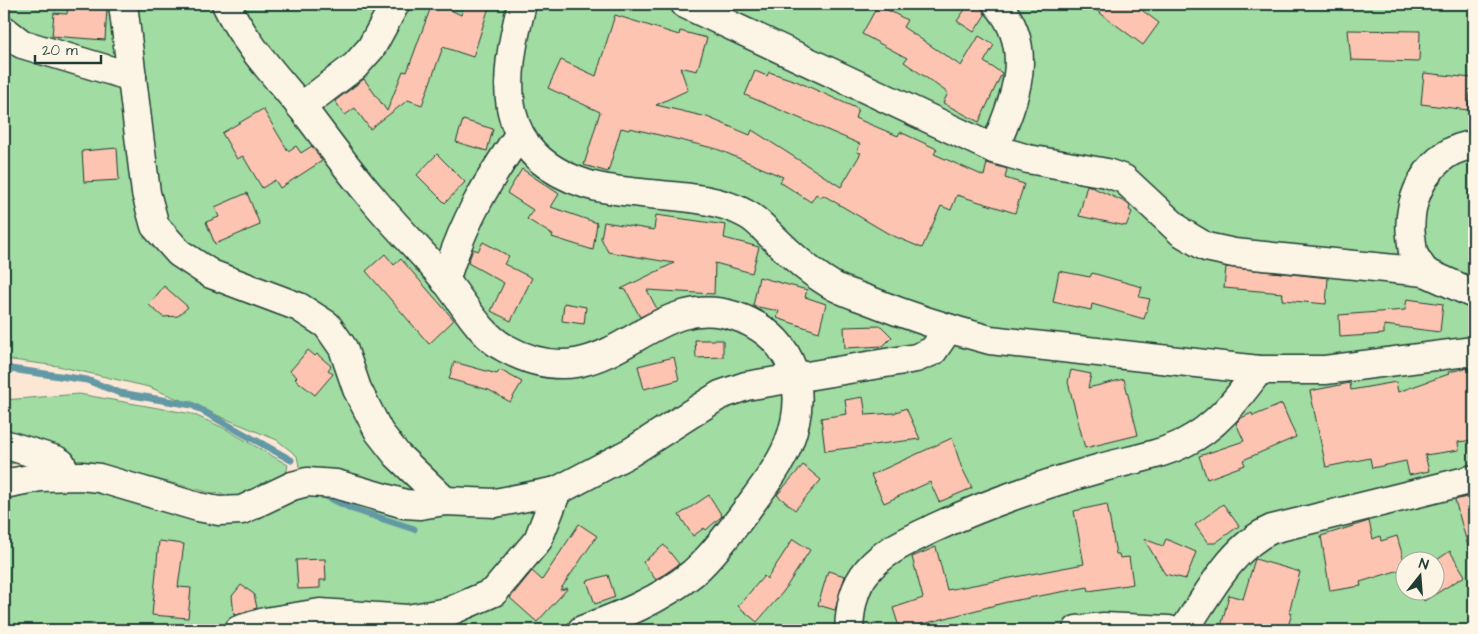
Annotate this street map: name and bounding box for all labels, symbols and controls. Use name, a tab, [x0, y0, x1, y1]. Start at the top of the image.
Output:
scale bar	[35, 32, 101, 64]
text: 20 m	[42, 40, 78, 61]
north arrow	[1396, 552, 1446, 602]
text: N	[1416, 554, 1431, 575]

